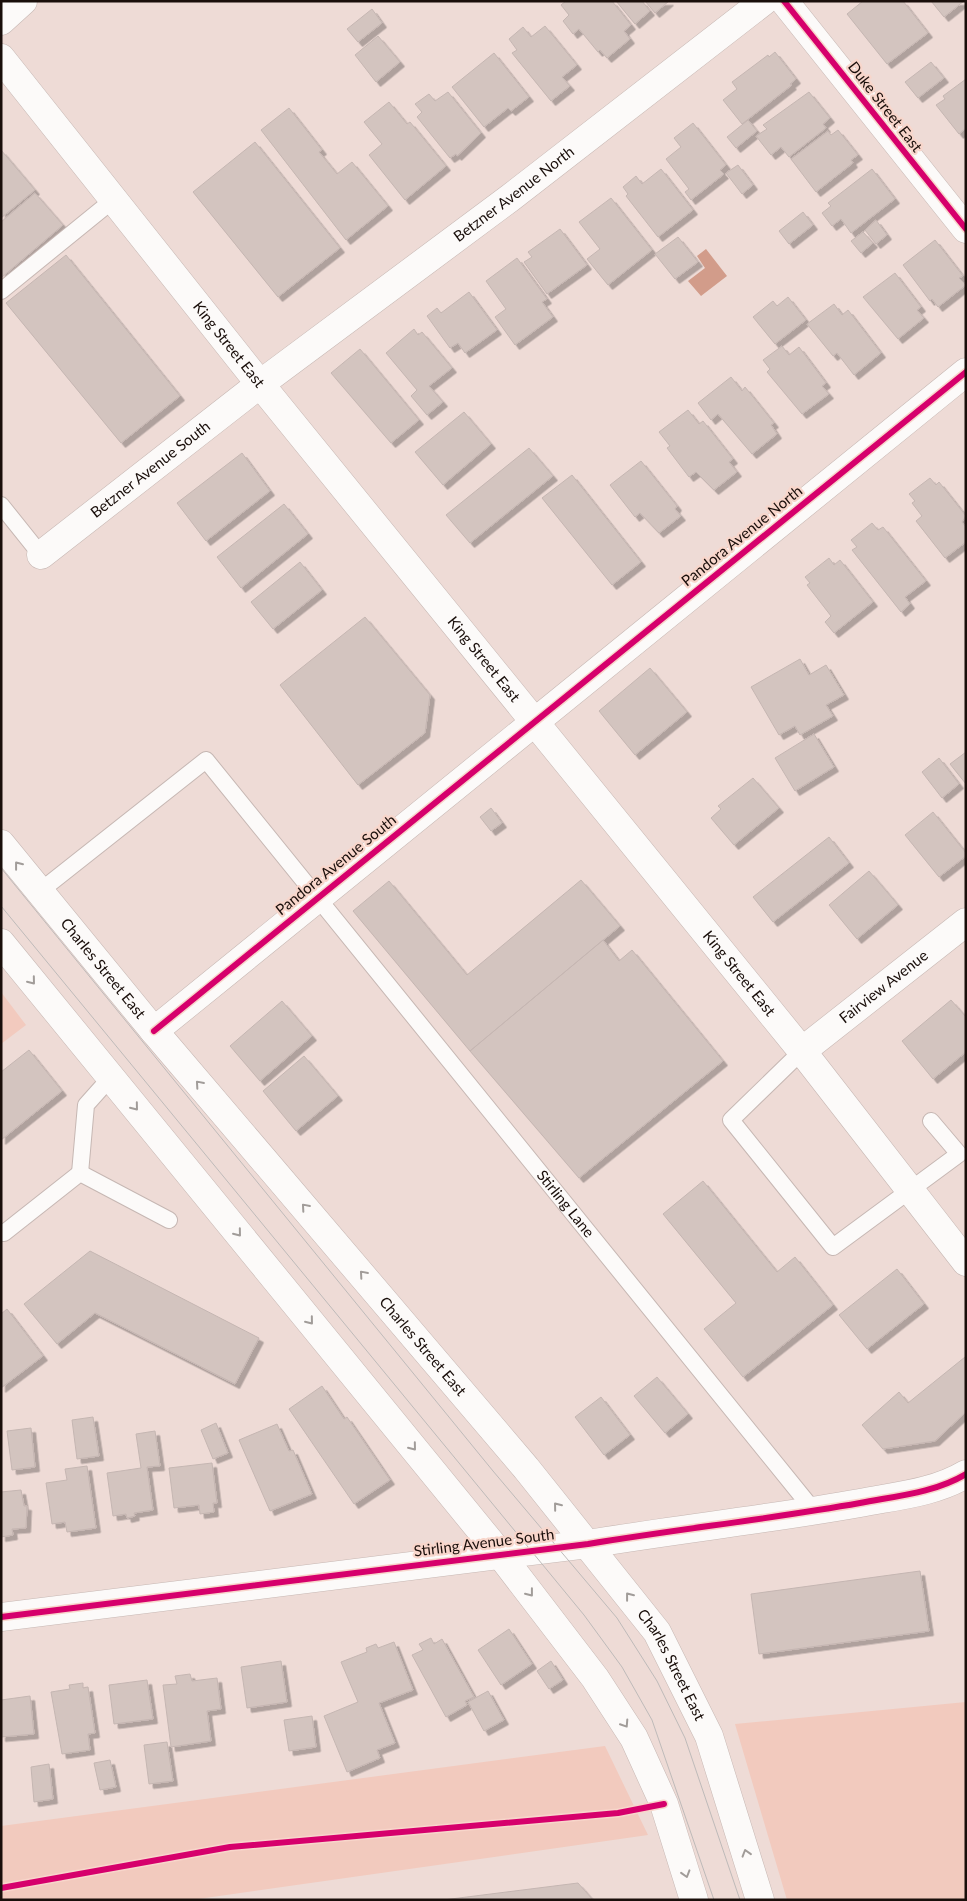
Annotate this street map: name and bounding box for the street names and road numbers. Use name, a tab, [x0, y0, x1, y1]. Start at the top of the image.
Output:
street label: Duke Street East	[845, 58, 927, 156]
street label: Betzner Avenue North	[450, 142, 577, 245]
street label: King Street East	[190, 297, 270, 391]
street label: Betzner Avenue South	[87, 416, 213, 521]
street label: Pandora Avenue North	[677, 481, 805, 589]
street label: King Street East	[444, 612, 525, 705]
street label: Pandora Avenue South	[271, 810, 399, 918]
street label: Charles Street East	[57, 914, 150, 1022]
street label: King Street East	[700, 927, 780, 1020]
street label: Fairview Avenue	[835, 946, 931, 1026]
street label: Stirling Lane	[534, 1166, 599, 1241]
street label: Charles Street East	[376, 1293, 471, 1400]
street label: Stirling Avenue South	[413, 1524, 555, 1560]
street label: Charles Street East	[634, 1605, 710, 1724]

